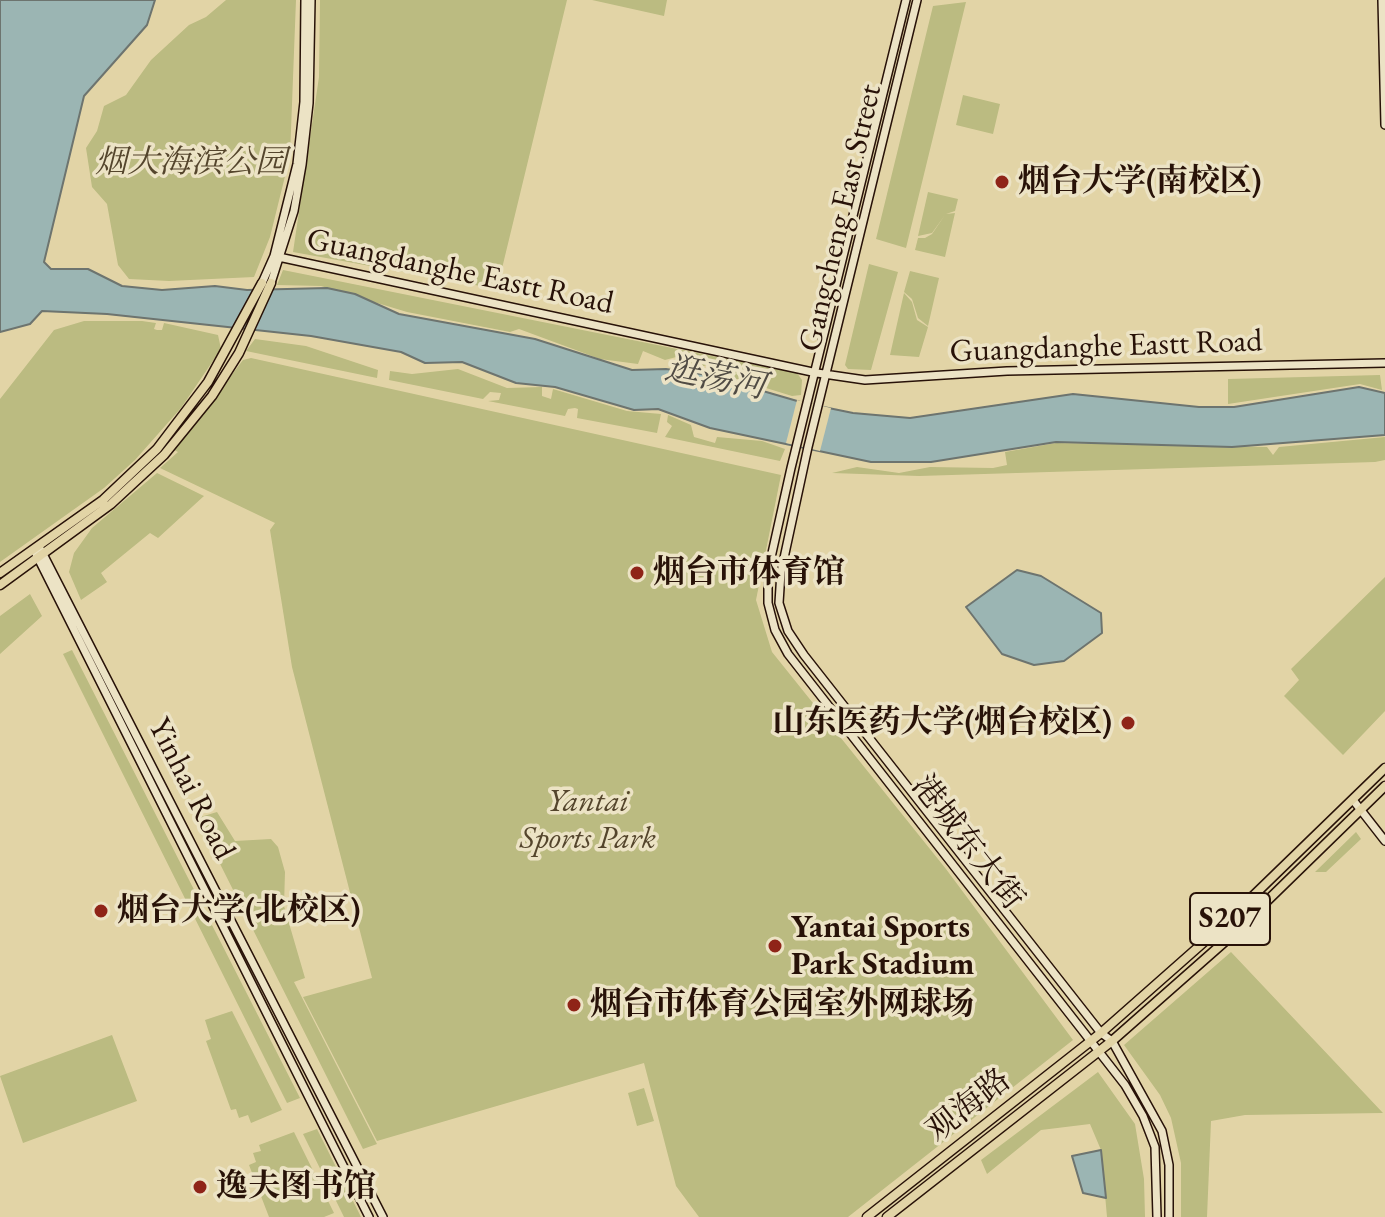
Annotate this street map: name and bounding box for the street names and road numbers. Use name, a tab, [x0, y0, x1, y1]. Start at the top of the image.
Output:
street label: Gangcheng East Street	[792, 81, 890, 355]
street label: Guangdanghe Eastt Road	[303, 221, 617, 323]
street label: Guangdanghe Eastt Road	[949, 322, 1263, 372]
street label: Yinhai Road	[139, 712, 243, 866]
street label: 港城东大街	[903, 768, 1031, 918]
road number: S207	[1190, 893, 1270, 945]
street label: 观海路	[919, 1061, 1019, 1151]

